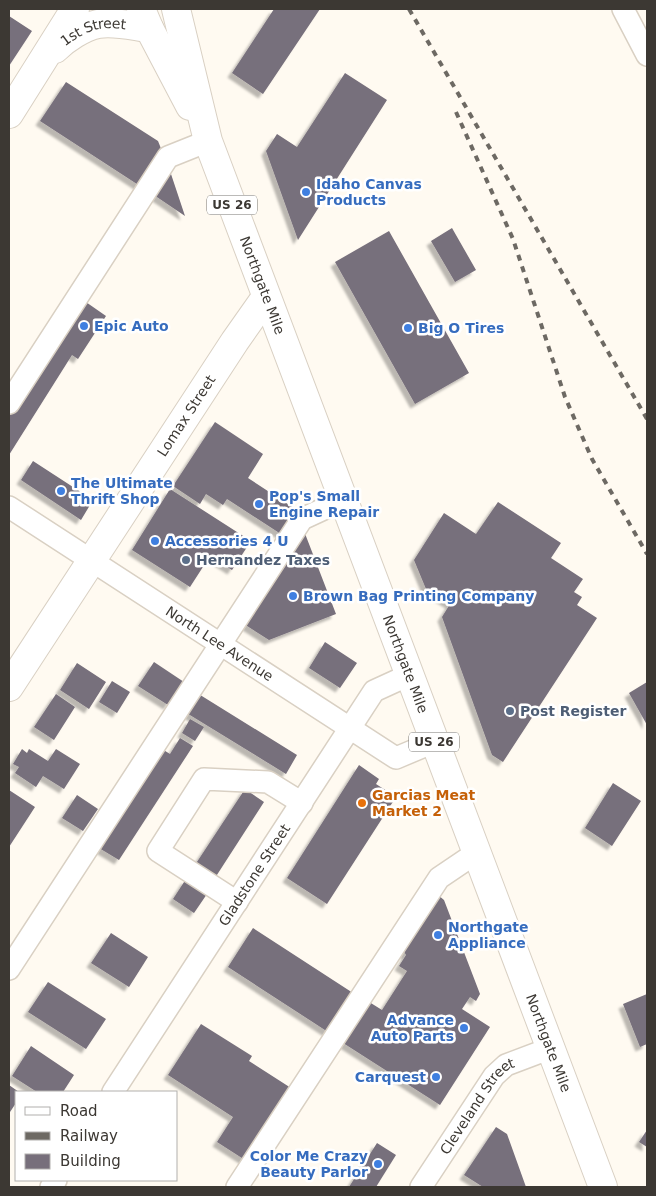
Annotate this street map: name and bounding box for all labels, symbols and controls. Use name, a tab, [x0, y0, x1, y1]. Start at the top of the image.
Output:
street label: 1st Street	[57, 15, 127, 49]
place label: Idaho Canvas Products	[316, 176, 422, 208]
marker: Idaho Canvas Products	[300, 186, 312, 198]
road number: US 26	[207, 196, 257, 214]
street label: Northgate Mile	[237, 234, 288, 337]
place label: Epic Auto	[94, 318, 169, 334]
marker: Epic Auto	[78, 320, 90, 332]
place label: Big O Tires	[418, 320, 504, 336]
marker: Big O Tires	[402, 322, 414, 334]
street label: Lomax Street	[154, 372, 219, 459]
place label: The Ultimate Thrift Shop	[71, 475, 173, 507]
marker: The Ultimate Thrift Shop	[55, 485, 67, 497]
place label: Pop's Small Engine Repair	[269, 488, 379, 520]
marker: Pop's Small Engine Repair	[253, 498, 265, 510]
place label: Accessories 4 U	[165, 533, 289, 549]
marker: Accessories 4 U	[149, 535, 161, 547]
place label: Hernandez Taxes	[196, 552, 330, 568]
marker: Hernandez Taxes	[180, 554, 192, 566]
place label: Brown Bag Printing Company	[303, 588, 534, 604]
marker: Brown Bag Printing Company	[287, 590, 299, 602]
street label: North Lee Avenue	[163, 603, 276, 684]
street label: Northgate Mile	[380, 613, 431, 715]
place label: Post Register	[520, 703, 626, 719]
marker: Post Register	[504, 705, 516, 717]
road number: US 26	[409, 732, 459, 752]
place label: Garcias Meat Market 2	[372, 787, 475, 819]
marker: Garcias Meat Market 2	[356, 797, 368, 809]
street label: Gladstone Street	[215, 821, 293, 929]
place label: Northgate Appliance	[448, 919, 529, 951]
marker: Northgate Appliance	[432, 929, 444, 941]
street label: Northgate Mile	[523, 992, 574, 1094]
place label: Advance Auto Parts	[371, 1012, 454, 1044]
marker: Advance Auto Parts	[458, 1022, 470, 1034]
street label: Cleveland Street	[437, 1054, 517, 1157]
place label: Carquest	[355, 1069, 426, 1085]
marker: Carquest	[430, 1071, 442, 1083]
legend	[15, 1091, 178, 1181]
text: Road	[60, 1102, 98, 1120]
text: Railway	[60, 1127, 118, 1145]
place label: Color Me Crazy Beauty Parlor	[250, 1148, 368, 1180]
text: Building	[60, 1152, 121, 1170]
marker: Color Me Crazy Beauty Parlor	[372, 1158, 384, 1170]

